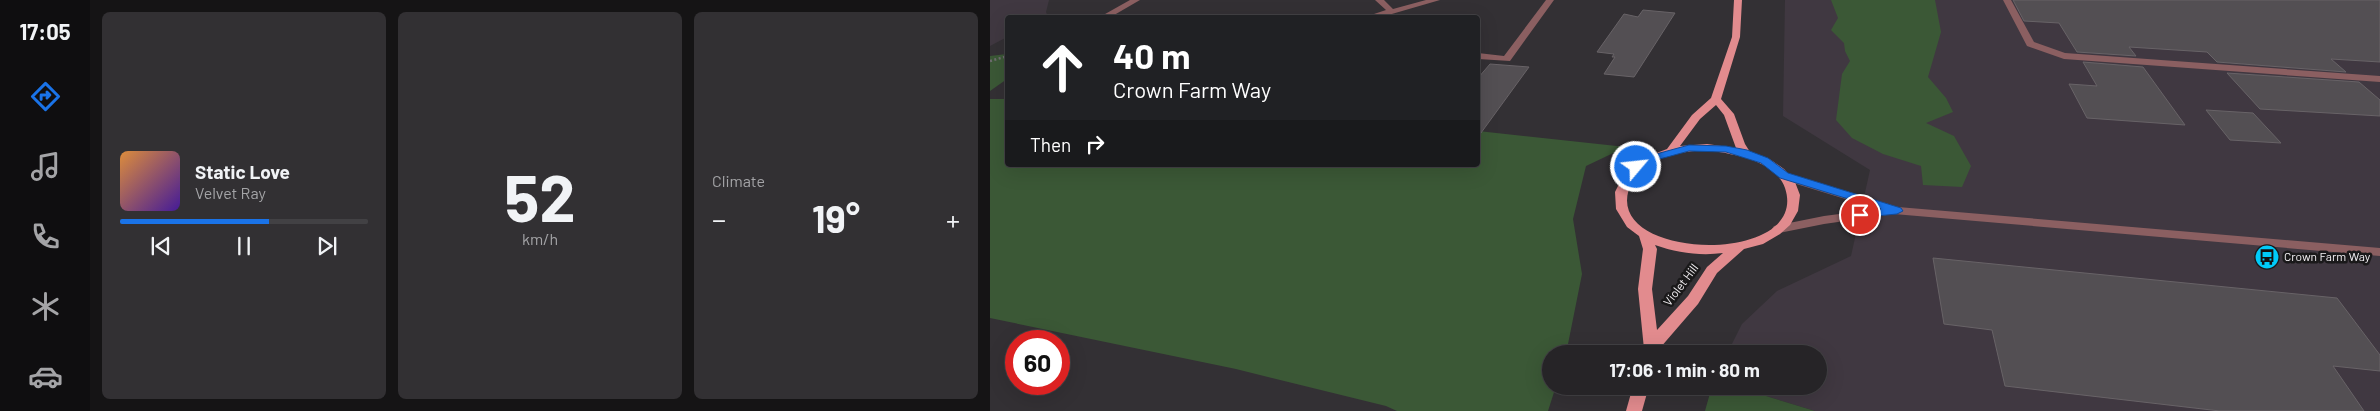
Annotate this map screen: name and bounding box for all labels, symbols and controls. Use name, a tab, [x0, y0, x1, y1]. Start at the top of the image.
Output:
text: 17:05	[19, 18, 71, 44]
text: 40 m	[1113, 34, 1190, 76]
icon: ahead	[1030, 35, 1095, 100]
text: Crown Farm Way	[1113, 76, 1271, 102]
icon: directions	[28, 79, 63, 114]
icon: right	[1081, 130, 1109, 158]
text: Then	[1030, 133, 1071, 156]
position arrow	[1609, 140, 1661, 192]
icon: music	[28, 149, 63, 184]
text: 52	[504, 157, 576, 235]
text: Static Love	[195, 160, 290, 183]
text: Climate	[712, 171, 765, 190]
text: Velvet Ray	[195, 183, 266, 202]
pin	[1839, 194, 1881, 236]
text: 19°	[812, 195, 860, 241]
icon: arrive	[1846, 201, 1874, 229]
text: −	[712, 202, 726, 236]
text: +	[946, 202, 960, 236]
icon: phone	[28, 219, 63, 254]
text: km/h	[522, 229, 558, 248]
icon: previous	[147, 232, 175, 260]
icon: pause	[230, 232, 258, 260]
icon: next	[313, 232, 341, 260]
bus stop icon: Crown Farm Way	[2254, 244, 2280, 270]
place label: Crown Farm Way	[2284, 249, 2371, 263]
street label: Violet Hill	[1660, 261, 1701, 308]
icon: climate	[28, 289, 63, 324]
speed limit sign: 60	[1005, 330, 1070, 395]
text: 17:06 · 1 min · 80 m	[1609, 358, 1760, 381]
icon: car	[28, 359, 63, 394]

